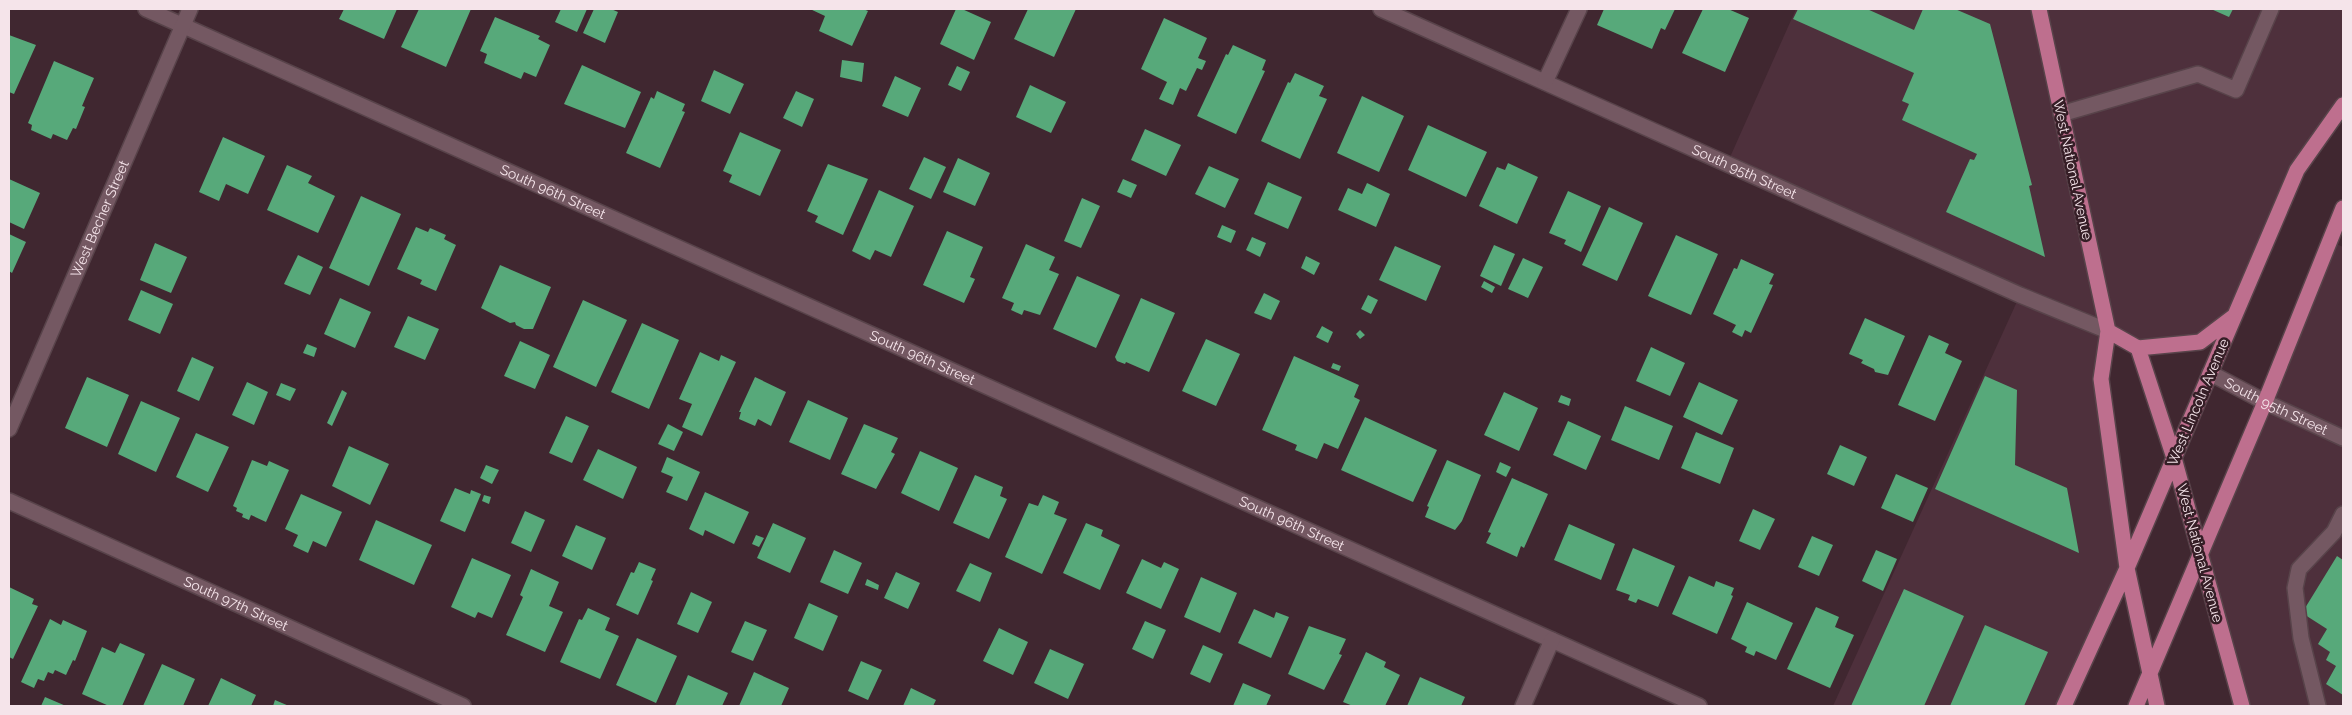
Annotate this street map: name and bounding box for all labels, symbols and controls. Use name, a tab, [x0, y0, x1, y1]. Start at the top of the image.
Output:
street label: West National Avenue	[2050, 99, 2096, 241]
street label: South 95th Street	[1690, 141, 1799, 202]
street label: West Becher Street	[67, 158, 132, 280]
street label: South 96th Street	[498, 161, 608, 222]
street label: South 96th Street	[867, 327, 978, 388]
street label: West Lincoln Avenue	[2164, 336, 2232, 468]
street label: South 95th Street	[2222, 374, 2331, 438]
street label: West National Avenue	[2174, 482, 2226, 624]
street label: South 96th Street	[1237, 493, 1347, 554]
street label: South 97th Street	[181, 573, 291, 634]

